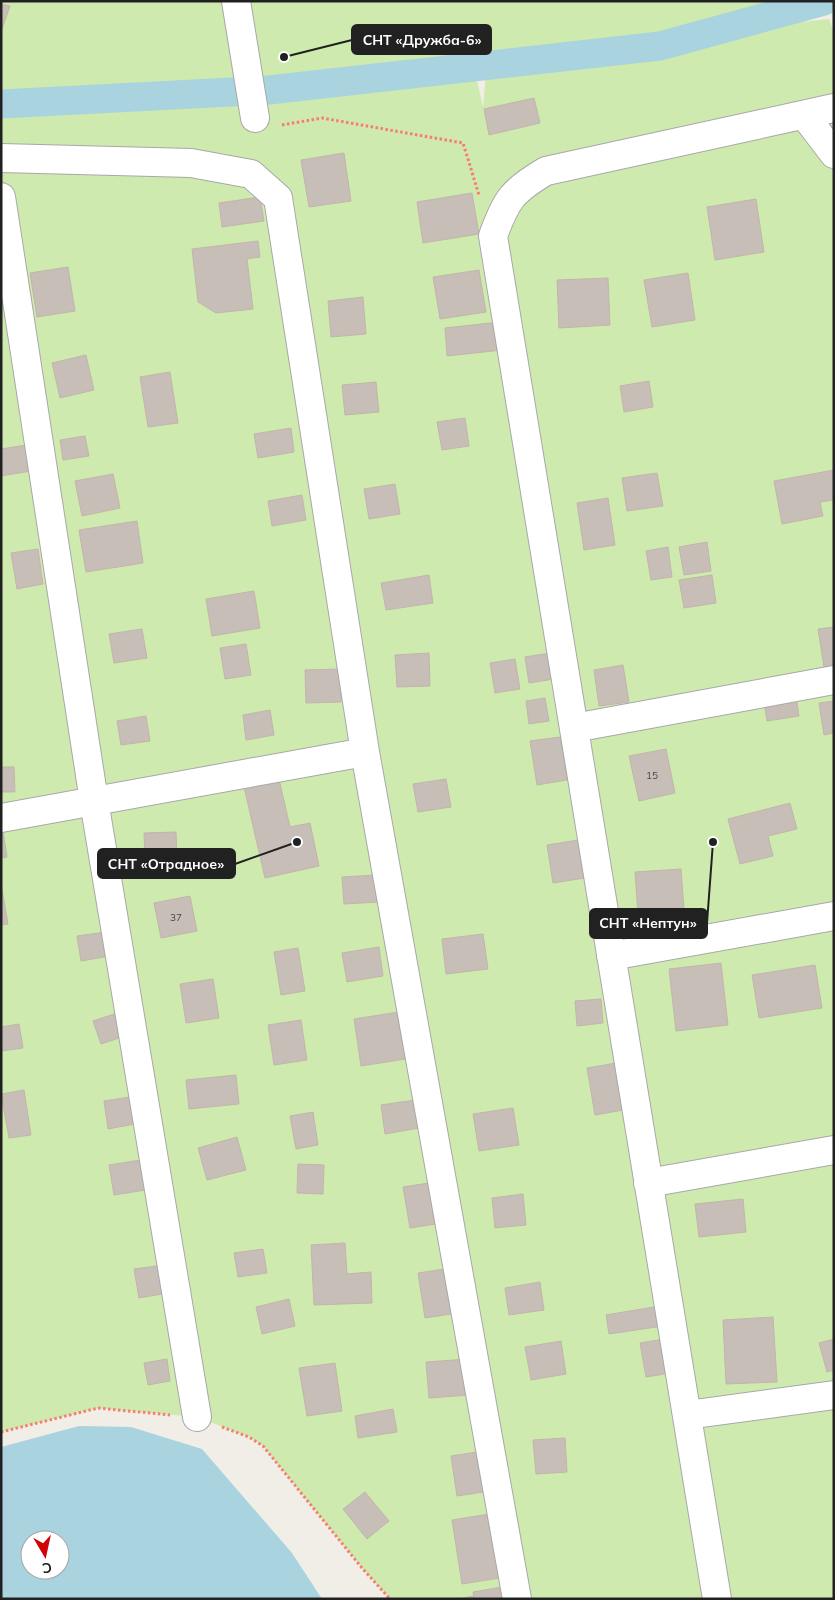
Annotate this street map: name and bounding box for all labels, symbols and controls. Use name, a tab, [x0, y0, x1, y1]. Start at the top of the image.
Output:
callout: СНТ «Дружба-6»	[352, 25, 491, 54]
text: СНТ «Дружба-6»	[363, 31, 481, 49]
house number: 15	[646, 769, 658, 782]
callout: СНТ «Отрадное»	[98, 849, 235, 878]
text: СНТ «Отрадное»	[108, 855, 224, 873]
callout: СНТ «Нептун»	[590, 909, 707, 938]
house number: 37	[170, 911, 182, 924]
text: СНТ «Нептун»	[599, 914, 697, 932]
north arrow	[20, 1530, 70, 1580]
text: С	[41, 1558, 53, 1577]

